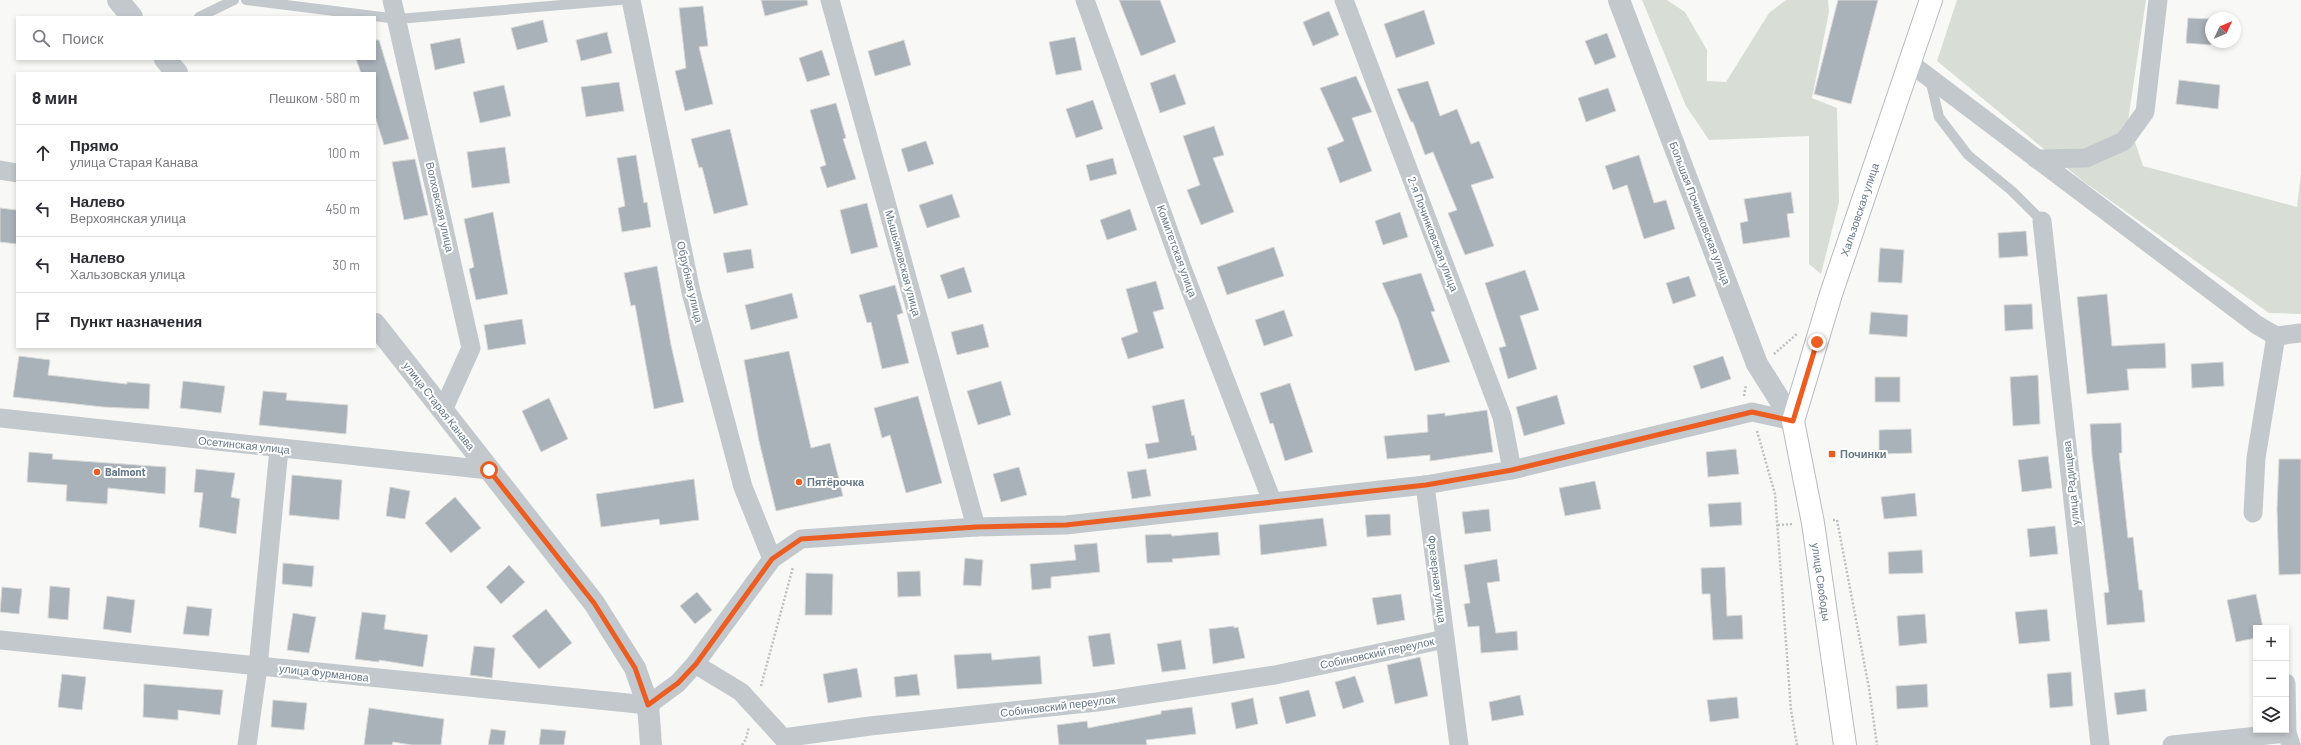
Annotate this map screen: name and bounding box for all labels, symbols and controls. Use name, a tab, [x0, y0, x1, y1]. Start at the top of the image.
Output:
north arrow	[2205, 12, 2241, 48]
search box	[16, 16, 376, 60]
icon: search	[30, 27, 52, 49]
text: Поиск	[62, 29, 104, 47]
text: 8 мин	[32, 87, 78, 107]
text: Пешком · 580 m	[269, 90, 360, 106]
text: Прямо	[70, 136, 119, 154]
street label: Большая Починковская улица	[1667, 140, 1734, 287]
icon: ahead	[32, 142, 54, 164]
text: 100 m	[327, 145, 360, 161]
text: улица Старая Канава	[70, 154, 198, 170]
street label: Хальзовская улица	[1837, 160, 1881, 258]
street label: Волховская улица	[424, 161, 457, 254]
street label: 2-я Починковская улица	[1406, 175, 1462, 294]
text: Налево	[70, 192, 125, 210]
icon: left	[32, 198, 54, 220]
text: 450 m	[325, 201, 360, 217]
street label: Комитетская улица	[1155, 203, 1200, 299]
street label: Мышьяковская улица	[883, 208, 924, 318]
text: Верхоянская улица	[70, 210, 186, 226]
street label: Обрубная улица	[675, 240, 706, 325]
text: Налево	[70, 248, 125, 266]
icon: left	[32, 254, 54, 276]
text: 30 m	[333, 257, 360, 273]
text: Хальзовская улица	[70, 266, 185, 282]
icon: arrive	[32, 310, 54, 332]
text: Пункт назначения	[70, 312, 202, 330]
route end	[1808, 333, 1826, 351]
street label: улица Старая Канава	[401, 359, 478, 453]
street label: Осетинская улица	[198, 433, 291, 456]
street label: улица Радищева	[2060, 439, 2081, 526]
place label: Починки	[1840, 447, 1886, 460]
marker: Починки	[1827, 449, 1837, 459]
route start	[480, 461, 498, 479]
place label: Balmont	[105, 465, 146, 478]
marker: Balmont	[92, 467, 102, 477]
place label: Пятёрочка	[807, 475, 865, 488]
marker: Пятёрочка	[794, 477, 804, 487]
street label: Фрезерная улица	[1426, 534, 1449, 624]
street label: улица Свободы	[1810, 542, 1833, 622]
map controls	[2253, 625, 2289, 733]
button: +	[2253, 625, 2289, 661]
street label: Собиновский переулок	[1319, 634, 1435, 671]
street label: улица Фурманова	[279, 661, 370, 684]
button: −	[2253, 661, 2289, 697]
street label: Собиновский переулок	[1000, 692, 1117, 719]
button: layers	[2253, 697, 2289, 733]

